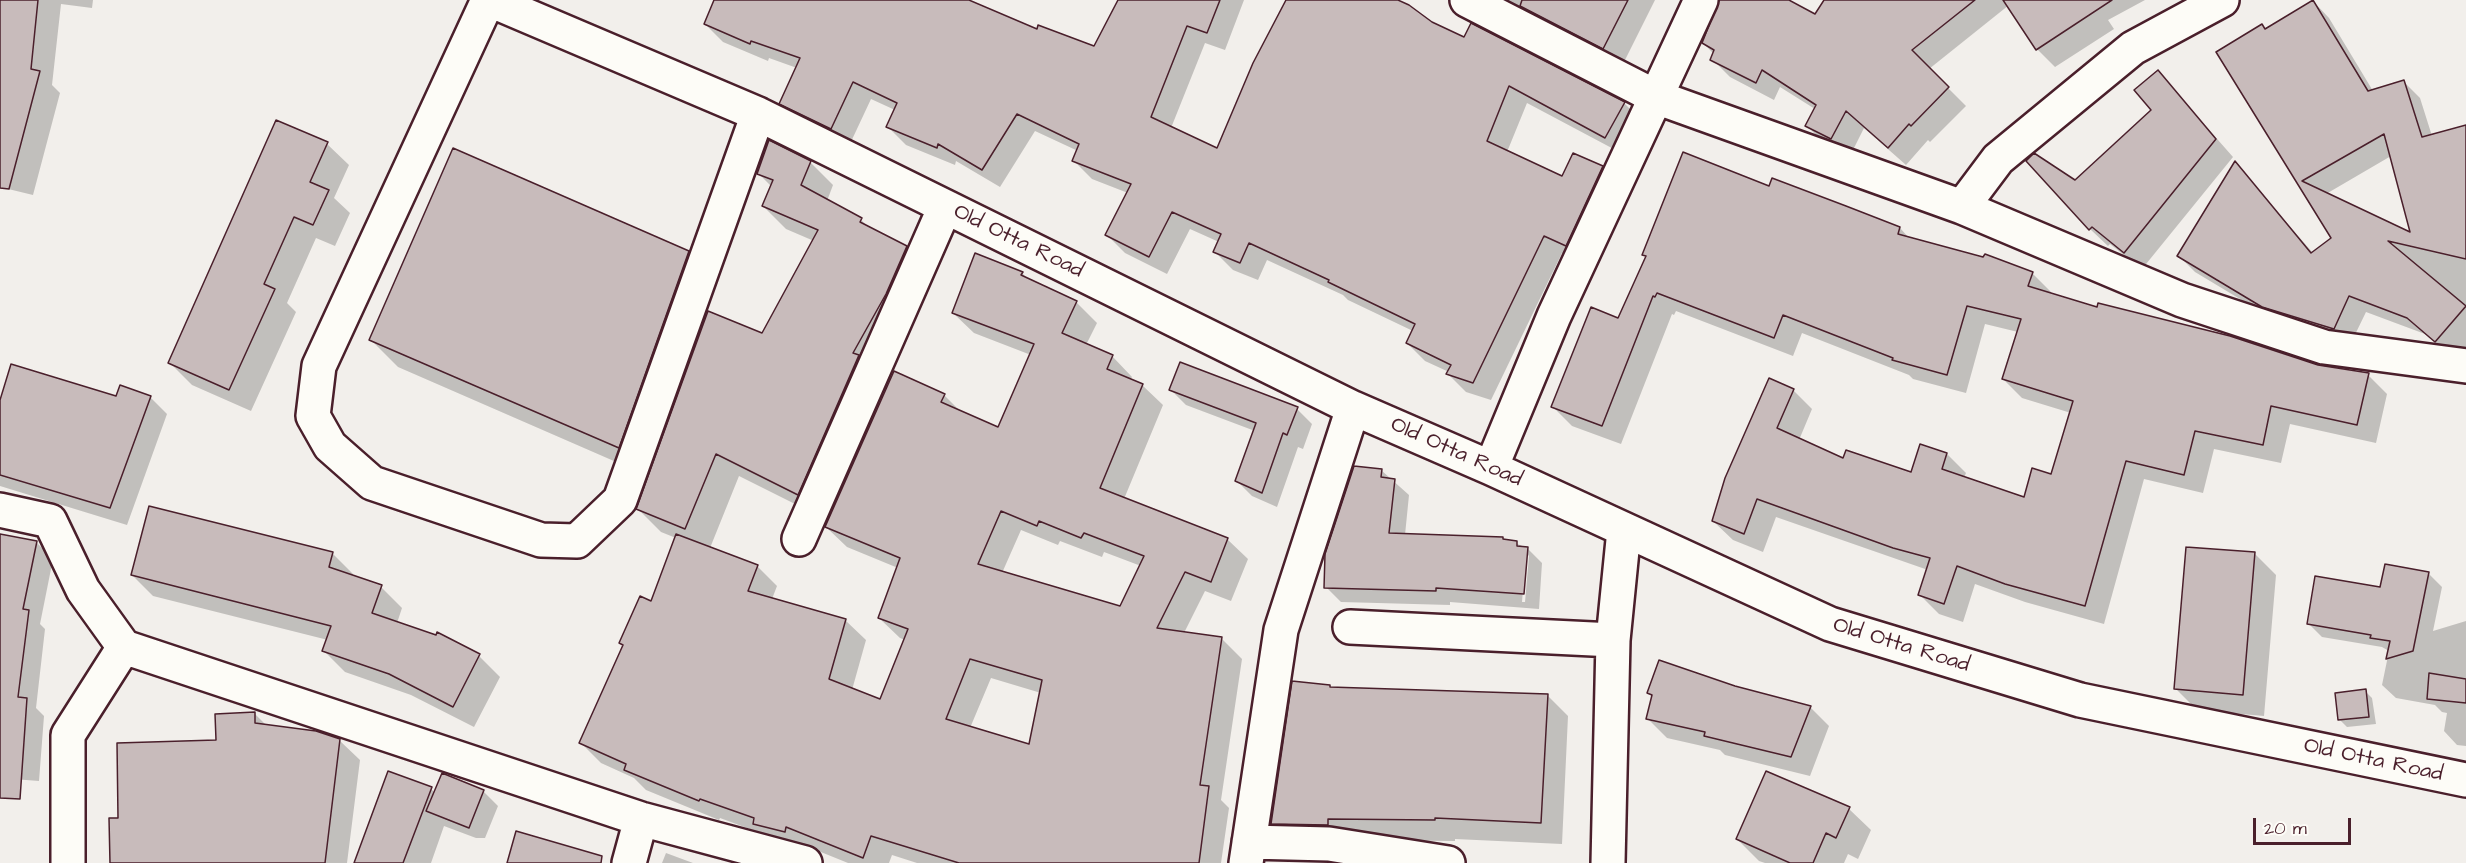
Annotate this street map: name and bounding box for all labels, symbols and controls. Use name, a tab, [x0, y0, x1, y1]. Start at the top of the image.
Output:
street label: Old Otta Road	[949, 199, 1087, 285]
street label: Old Otta Road	[1386, 412, 1526, 494]
street label: Old Otta Road	[1830, 613, 1972, 679]
street label: Old Otta Road	[2301, 733, 2445, 789]
scale bar	[2256, 806, 2354, 844]
text: 20 m	[2264, 816, 2307, 841]

